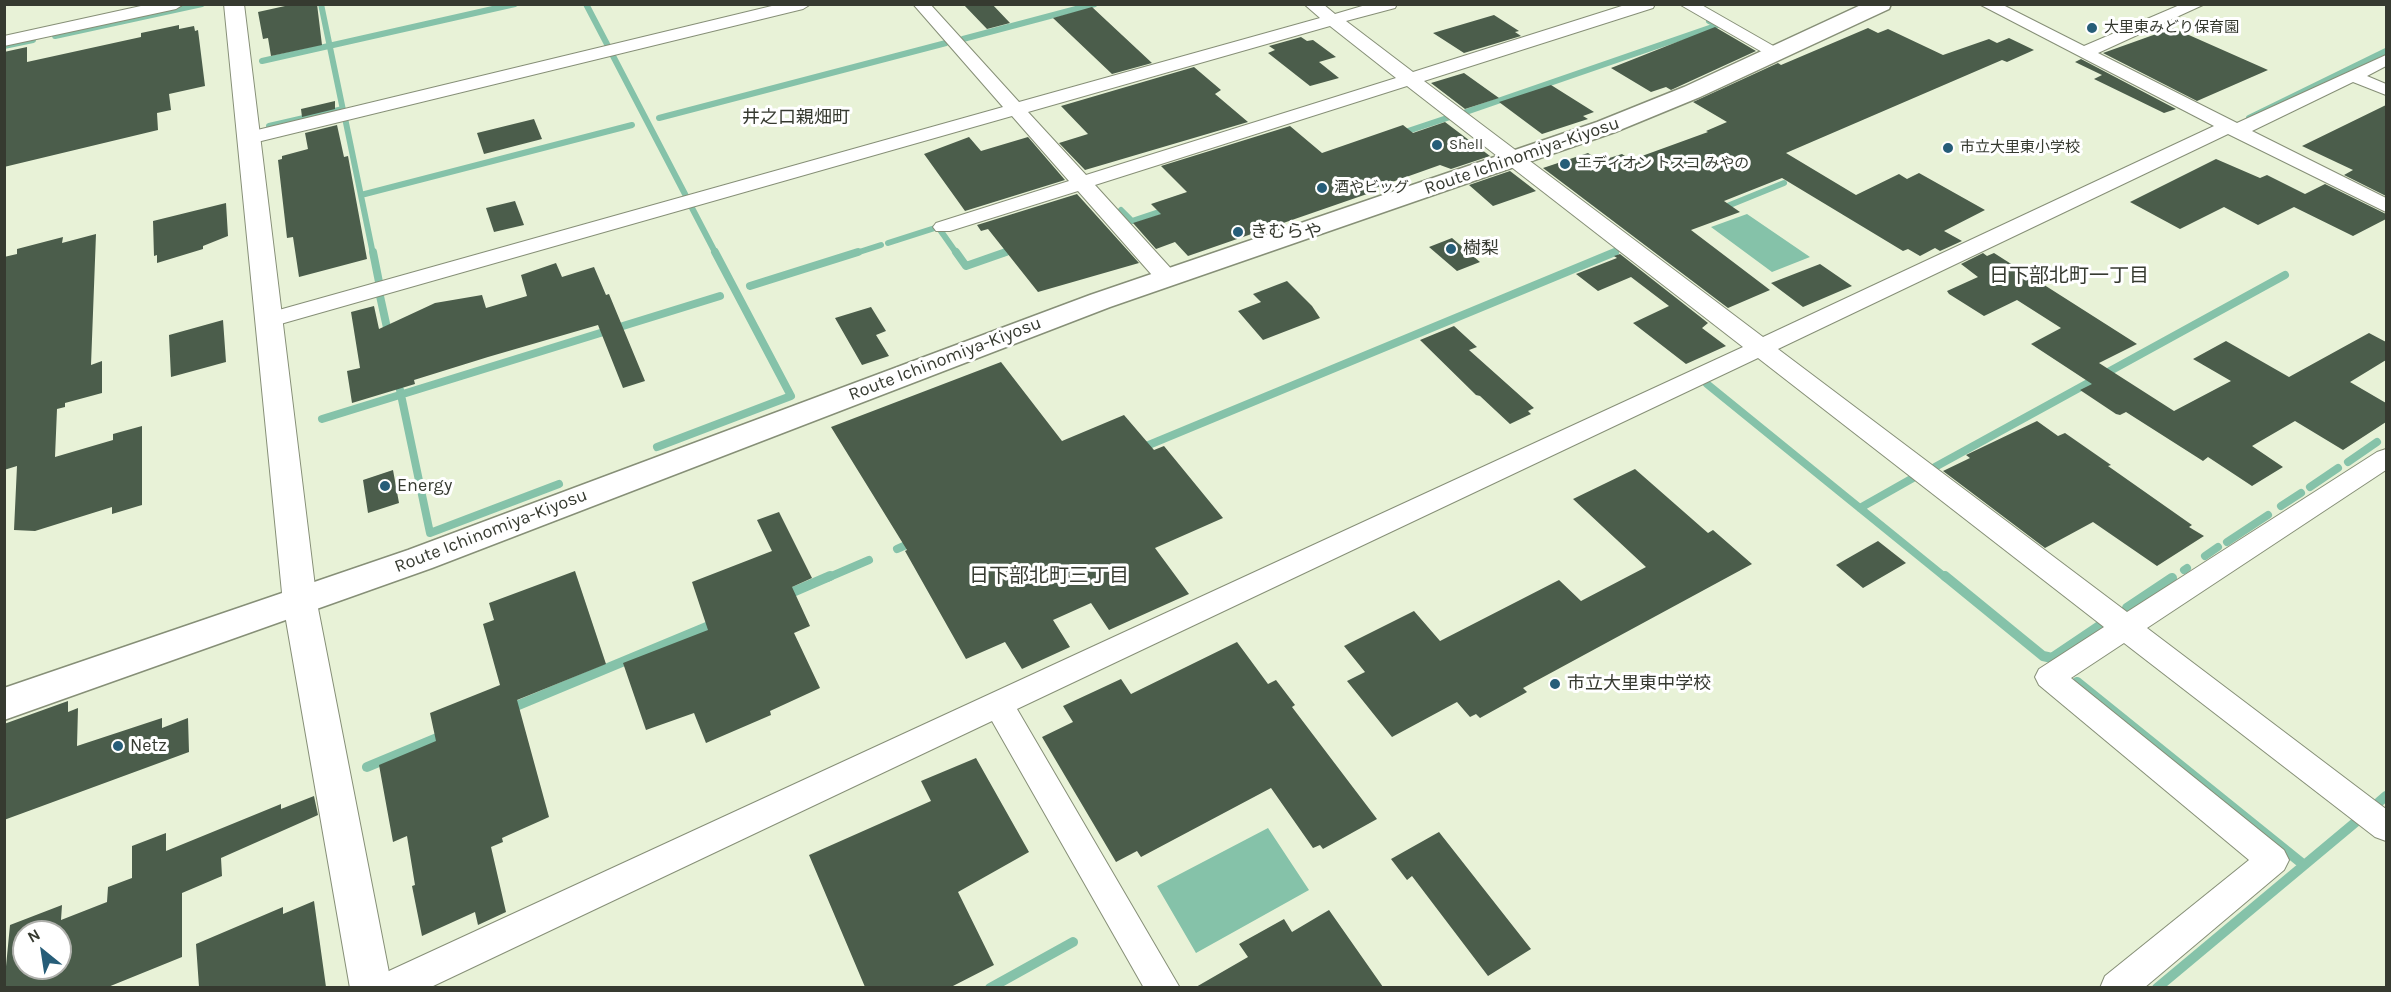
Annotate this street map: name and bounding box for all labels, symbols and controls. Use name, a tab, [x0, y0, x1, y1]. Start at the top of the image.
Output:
place label: 大里東みどり保育園	[2104, 19, 2239, 37]
marker: 大里東みどり保育園	[2085, 21, 2099, 35]
district label: 井之口親畑町	[742, 107, 850, 129]
street label: Route Ichinomiya-Kiyosu	[1422, 112, 1622, 200]
place label: Shell	[1449, 136, 1483, 154]
marker: Shell	[1430, 138, 1444, 152]
place label: 市立大里東小学校	[1960, 139, 2080, 157]
marker: 市立大里東小学校	[1941, 141, 1955, 155]
place label: エディオン トスコ みやの	[1577, 155, 1749, 173]
marker: エディオン トスコ みやの	[1558, 157, 1572, 171]
place label: 酒やビッグ	[1334, 179, 1409, 197]
marker: 酒やビッグ	[1315, 181, 1329, 195]
place label: きむらや	[1250, 221, 1322, 243]
marker: きむらや	[1231, 225, 1245, 239]
place label: 樹梨	[1463, 238, 1499, 260]
marker: 樹梨	[1444, 242, 1458, 256]
district label: 日下部北町一丁目	[1989, 264, 2149, 288]
street label: Route Ichinomiya-Kiyosu	[845, 312, 1045, 406]
place label: Energy	[397, 475, 452, 497]
marker: Energy	[378, 479, 392, 493]
street label: Route Ichinomiya-Kiyosu	[391, 484, 591, 578]
district label: 日下部北町三丁目	[969, 564, 1129, 588]
place label: 市立大里東中学校	[1567, 673, 1711, 695]
marker: 市立大里東中学校	[1548, 677, 1562, 691]
place label: Netz	[130, 735, 167, 757]
marker: Netz	[111, 739, 125, 753]
north arrow	[12, 920, 72, 980]
text: N	[24, 925, 43, 947]

